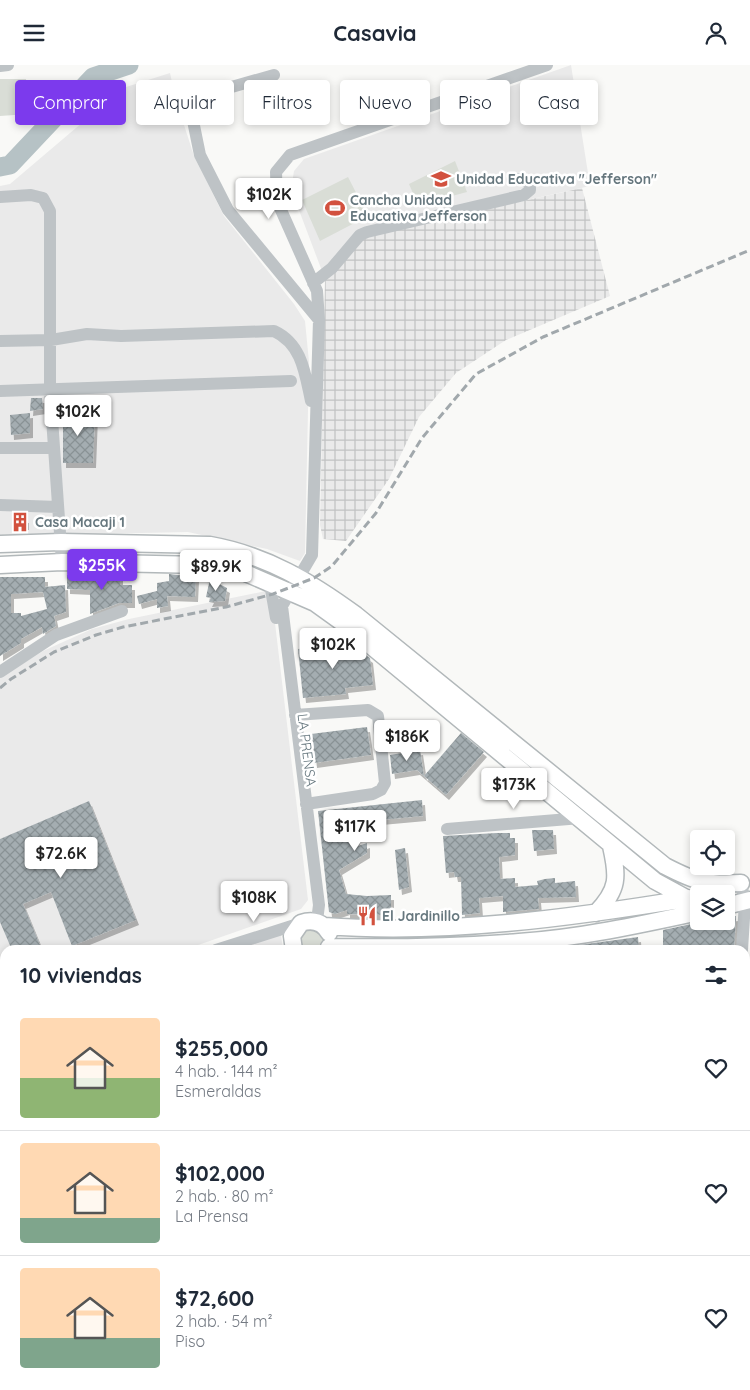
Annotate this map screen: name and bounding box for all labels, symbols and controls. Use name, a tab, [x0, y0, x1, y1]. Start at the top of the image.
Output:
icon: menu	[20, 19, 48, 47]
text: Casavia	[333, 19, 417, 47]
icon: person	[702, 19, 730, 47]
chip: Comprar	[15, 80, 126, 125]
chip: Alquilar	[136, 80, 234, 125]
chip: Filtros	[244, 80, 330, 125]
chip: Nuevo	[340, 80, 430, 125]
chip: Piso	[440, 80, 510, 125]
chip: Casa	[520, 80, 598, 125]
school or university icon: Unidad Educativa "Jefferson"	[430, 168, 452, 190]
place label: Unidad Educativa "Jefferson"	[456, 170, 657, 188]
pin: $102K	[234, 177, 304, 220]
text: $102K	[246, 184, 292, 204]
place label: Cancha Unidad Educativa Jefferson	[350, 191, 487, 225]
sports icon: Cancha Unidad Educativa Jefferson	[324, 197, 346, 219]
pin: $102K	[43, 395, 113, 437]
text: $102K	[55, 401, 101, 421]
building icon: Casa Macaji 1	[9, 511, 31, 533]
place label: Casa Macaji 1	[35, 513, 125, 531]
pin: $255K	[67, 549, 137, 591]
pin: $89.9K	[175, 549, 257, 592]
text: $255K	[78, 555, 126, 575]
text: $89.9K	[191, 556, 241, 576]
pin: $102K	[298, 627, 368, 670]
text: $102K	[310, 634, 356, 654]
street label: LA PRENSA	[294, 713, 320, 787]
pin: $186K	[372, 719, 442, 762]
text: $186K	[385, 726, 429, 746]
pin: $173K	[479, 767, 549, 810]
text: $173K	[492, 774, 536, 794]
pin: $117K	[320, 809, 390, 852]
text: $117K	[334, 816, 376, 836]
map controls	[690, 830, 735, 930]
button: locate	[690, 830, 735, 875]
pin: $72.6K	[20, 837, 102, 879]
text: $72.6K	[36, 843, 86, 863]
pin: $108K	[219, 881, 289, 923]
button: layers	[690, 885, 735, 930]
text: $108K	[232, 887, 276, 907]
restaurant icon: El Jardinillo	[356, 905, 378, 927]
place label: El Jardinillo	[382, 907, 460, 925]
icon: filters	[702, 961, 730, 989]
text: 10 viviendas	[20, 962, 142, 988]
text: $255,000	[175, 1035, 268, 1061]
icon: home	[60, 1038, 120, 1098]
icon: heart	[702, 1054, 730, 1082]
text: 4 hab. · 144 m²	[175, 1061, 278, 1081]
text: Esmeraldas	[175, 1081, 261, 1101]
text: $102,000	[175, 1160, 265, 1186]
icon: home	[60, 1163, 120, 1223]
icon: heart	[702, 1179, 730, 1207]
text: 2 hab. · 80 m²	[175, 1186, 274, 1206]
text: La Prensa	[175, 1206, 249, 1226]
text: $72,600	[175, 1285, 254, 1311]
icon: home	[60, 1288, 120, 1348]
icon: heart	[702, 1304, 730, 1332]
text: 2 hab. · 54 m²	[175, 1311, 273, 1331]
text: Piso	[175, 1331, 205, 1351]

